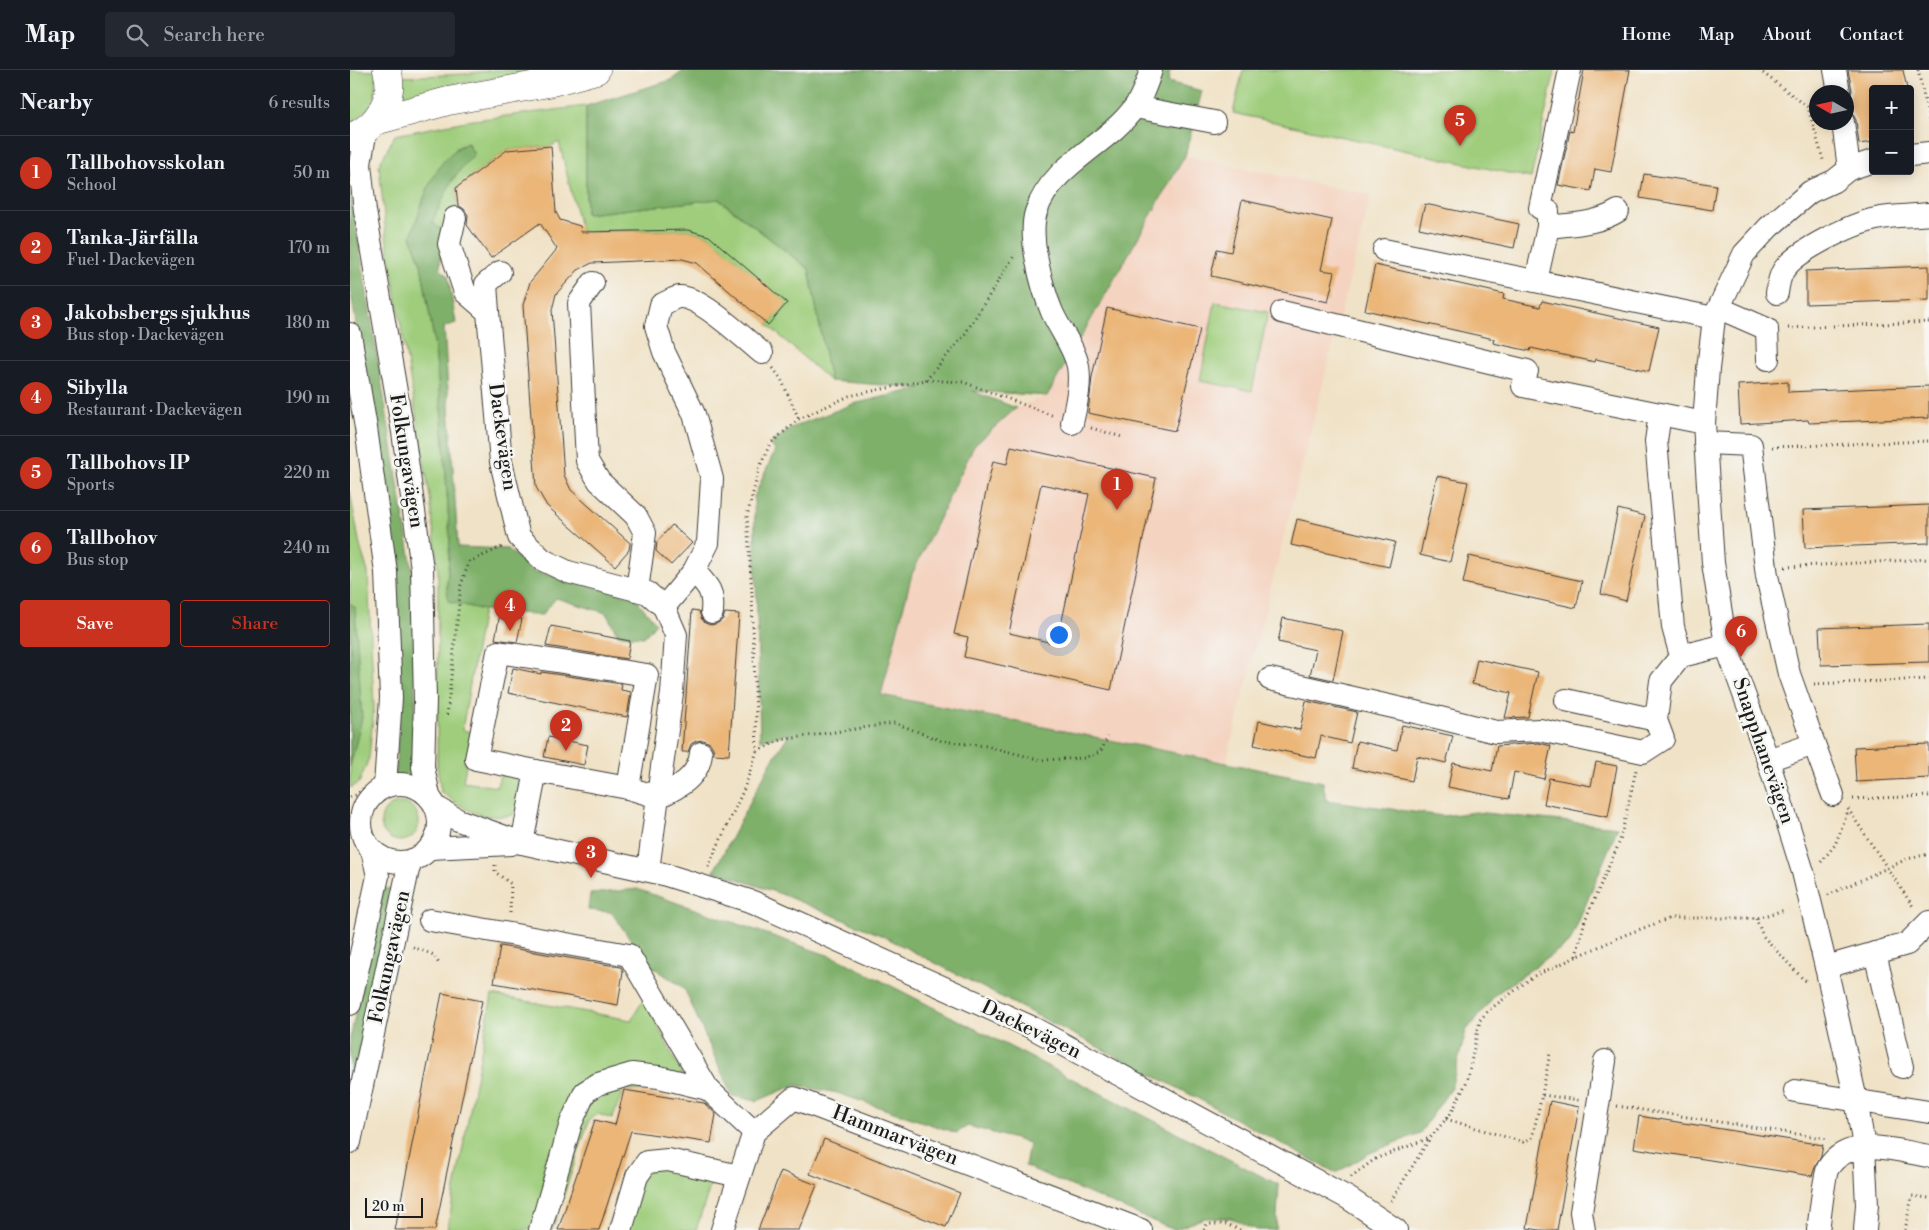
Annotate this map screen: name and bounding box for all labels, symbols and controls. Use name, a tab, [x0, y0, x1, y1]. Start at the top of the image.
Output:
search box	[105, 12, 455, 57]
text: Map	[25, 20, 75, 50]
icon: search	[123, 21, 151, 49]
text: Search here	[163, 23, 265, 47]
text: Home	[1622, 23, 1671, 46]
text: Map	[1699, 23, 1735, 46]
text: About	[1763, 23, 1812, 46]
text: Contact	[1840, 23, 1904, 46]
north arrow	[1809, 85, 1854, 130]
map controls	[1869, 85, 1914, 175]
button: +	[1869, 85, 1914, 130]
text: Nearby	[20, 90, 93, 116]
text: 6 results	[269, 93, 330, 113]
pin: 5	[1444, 105, 1476, 146]
button: −	[1869, 130, 1914, 175]
text: Tallbohovsskolan	[67, 151, 225, 175]
text: 1	[32, 163, 40, 183]
text: 50 m	[293, 163, 330, 183]
text: School	[67, 175, 116, 195]
text: Tanka-Järfälla	[67, 226, 198, 250]
text: 2	[31, 238, 41, 258]
text: 170 m	[288, 238, 330, 258]
text: Fuel · Dackevägen	[67, 250, 195, 270]
text: Jakobsbergs sjukhus	[67, 301, 250, 325]
text: 3	[31, 313, 41, 333]
text: 180 m	[286, 313, 330, 333]
text: Bus stop · Dackevägen	[67, 325, 224, 345]
text: Sibylla	[67, 376, 128, 400]
street label: Dackevägen	[482, 382, 522, 492]
text: 4	[31, 388, 41, 408]
text: 190 m	[286, 388, 330, 408]
street label: Folkungavägen	[383, 392, 429, 530]
text: Restaurant · Dackevägen	[67, 400, 242, 420]
text: Tallbohovs IP	[67, 451, 190, 475]
text: 5	[31, 463, 41, 483]
text: 220 m	[284, 463, 330, 483]
pin: 1	[1101, 469, 1133, 510]
text: Sports	[67, 475, 114, 495]
text: Tallbohov	[67, 526, 157, 550]
text: 6	[31, 538, 41, 558]
text: 240 m	[283, 538, 330, 558]
text: Bus stop	[67, 550, 129, 570]
pin: 4	[494, 590, 526, 631]
button: Save	[20, 600, 170, 647]
button: Share	[180, 600, 330, 647]
pin: 6	[1725, 616, 1757, 657]
your location	[1046, 622, 1072, 648]
street label: Snapphanevägen	[1726, 675, 1800, 827]
pin: 2	[550, 710, 582, 751]
pin: 3	[575, 837, 607, 878]
street label: Folkungavägen	[364, 888, 416, 1026]
street label: Dackevägen	[977, 995, 1085, 1065]
street label: Hammarvägen	[828, 1101, 962, 1172]
scale bar	[365, 1195, 422, 1218]
text: 20 m	[372, 1198, 404, 1216]

